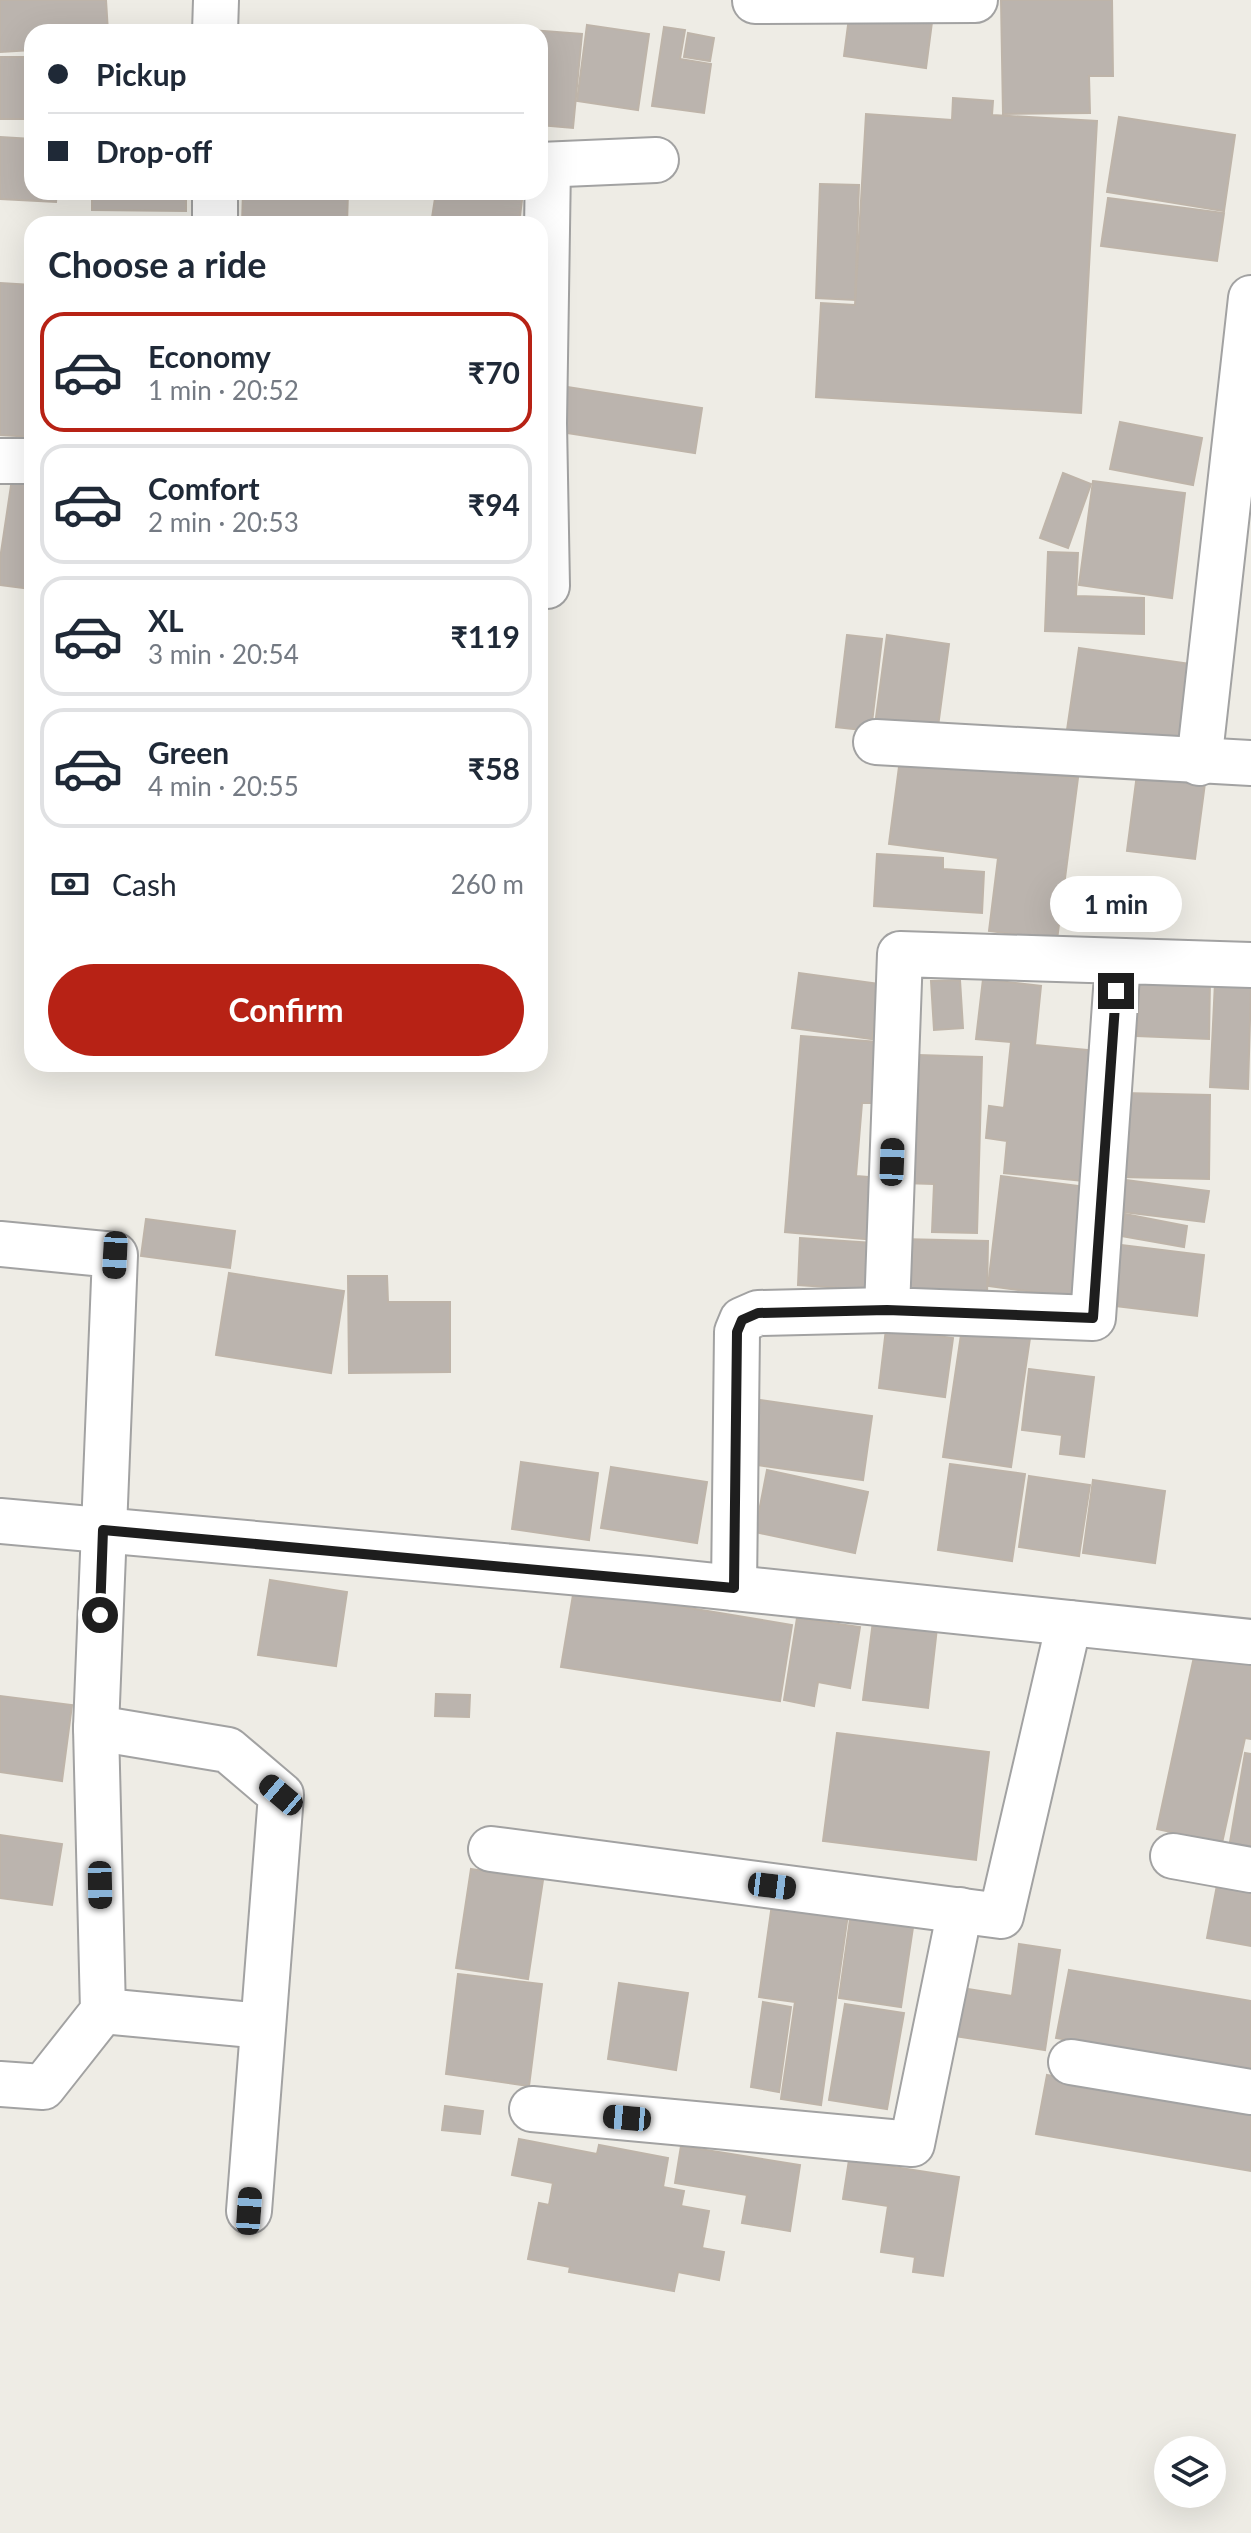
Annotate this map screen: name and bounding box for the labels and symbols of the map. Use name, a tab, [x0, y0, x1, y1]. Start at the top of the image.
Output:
callout: 1 min	[1050, 875, 1182, 931]
route end	[1098, 973, 1134, 1009]
car	[879, 1138, 905, 1186]
car	[102, 1230, 128, 1280]
route start	[82, 1597, 118, 1633]
car	[255, 1770, 307, 1820]
car	[88, 1861, 112, 1909]
car	[747, 1871, 797, 1901]
car	[602, 2104, 652, 2132]
car	[235, 2186, 263, 2236]

